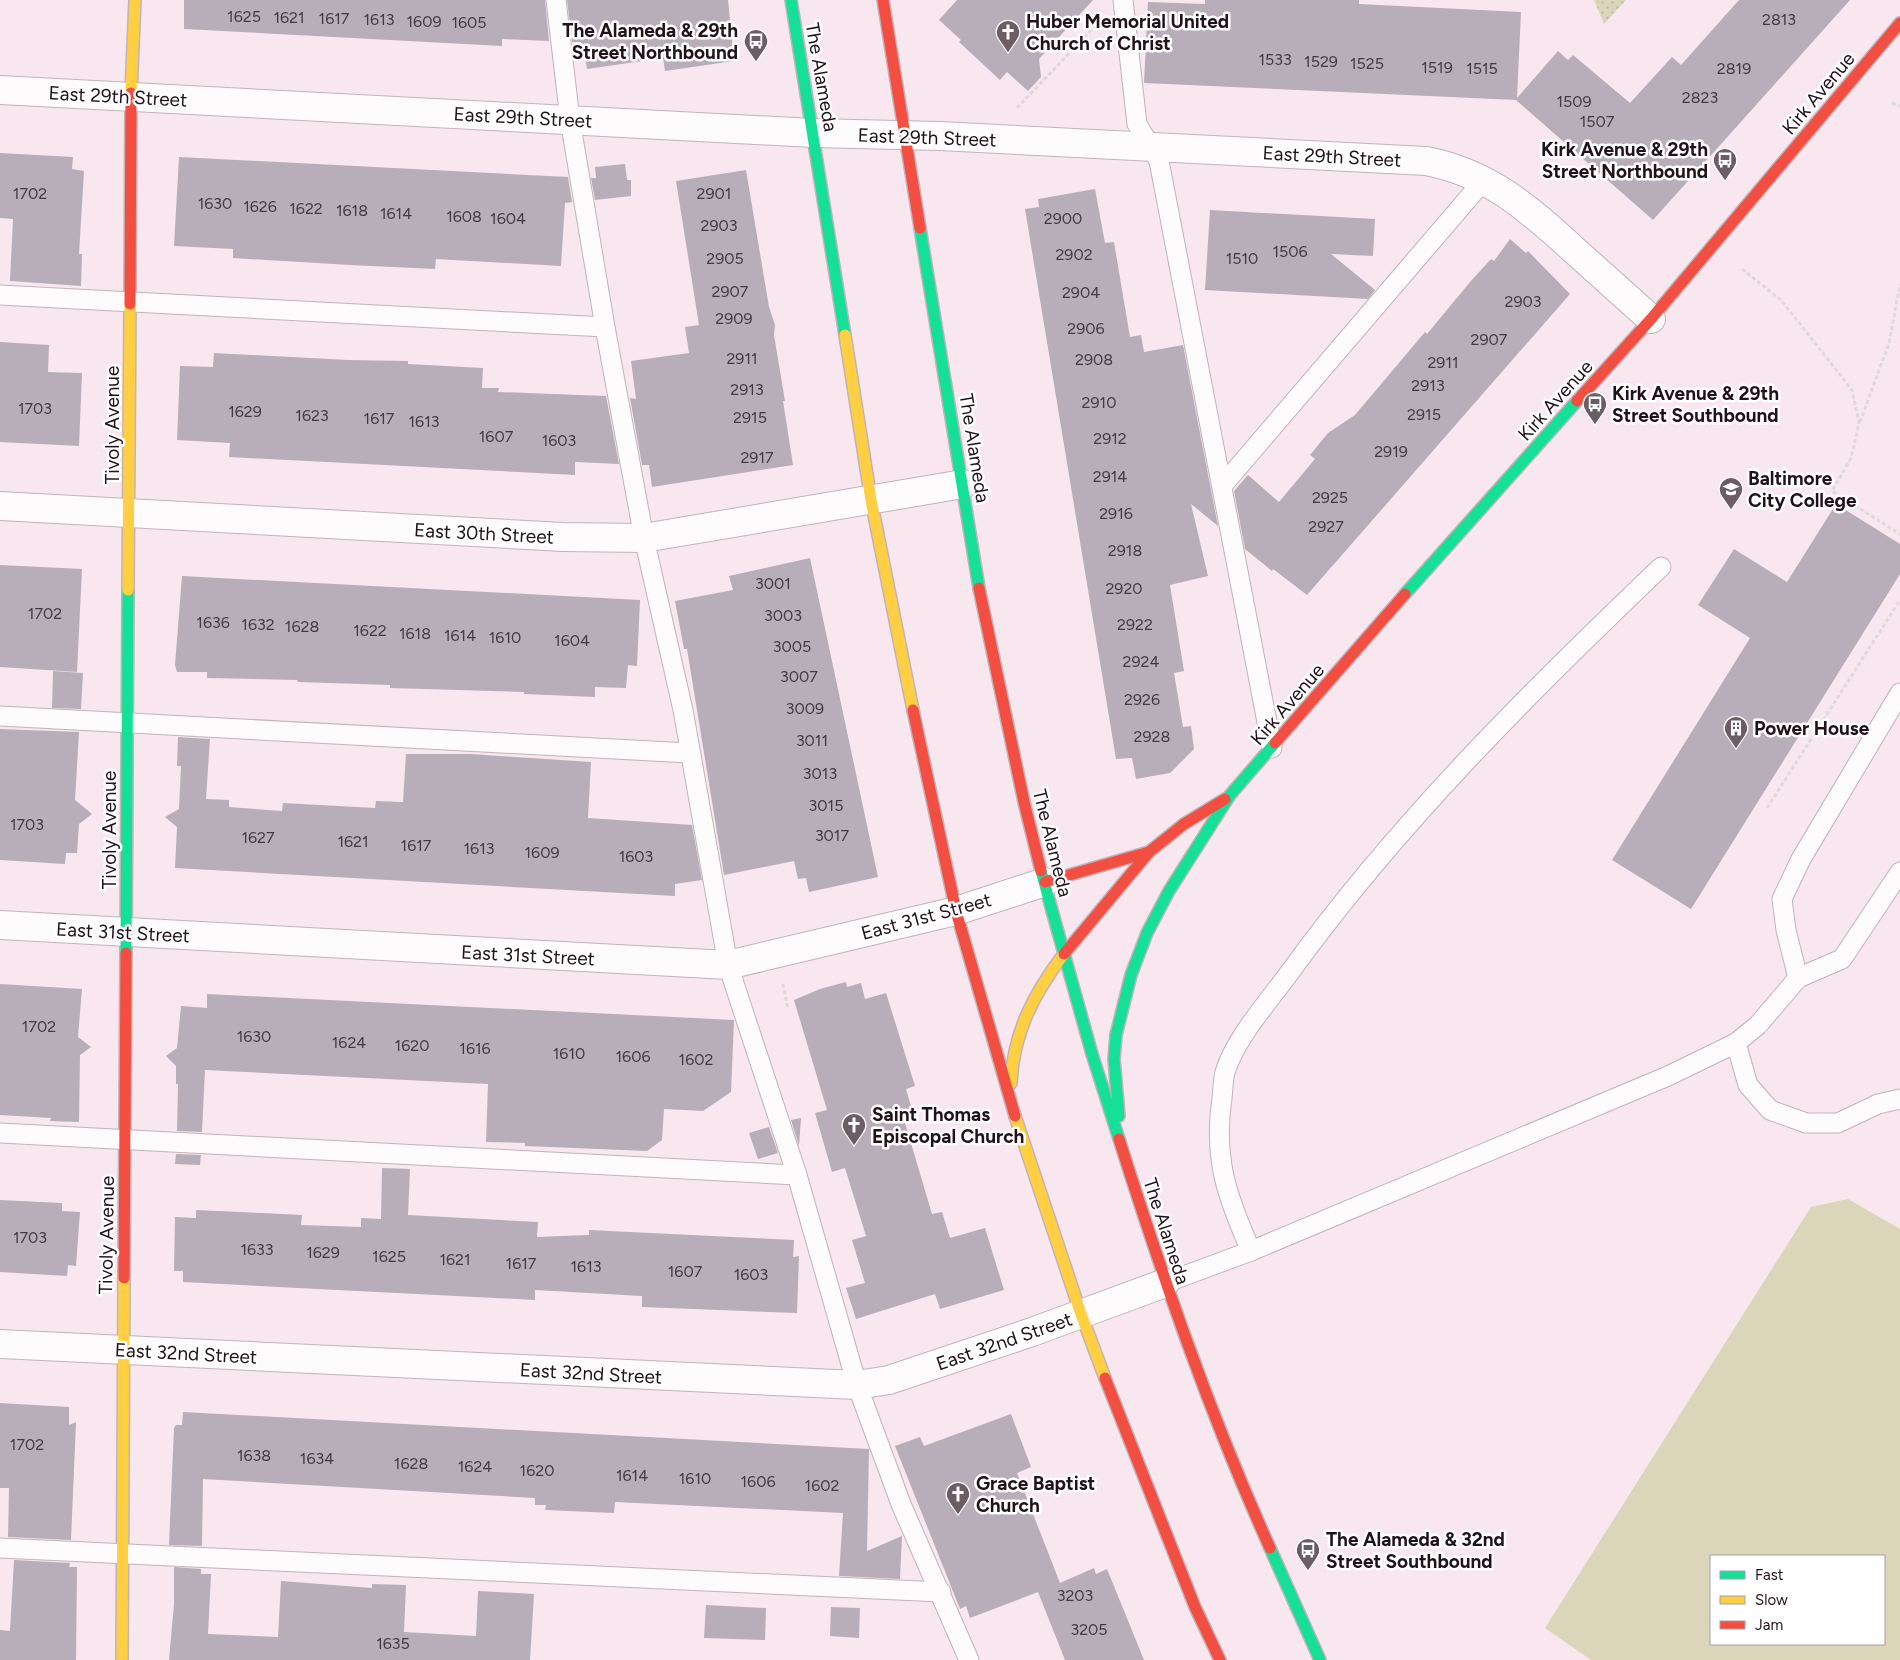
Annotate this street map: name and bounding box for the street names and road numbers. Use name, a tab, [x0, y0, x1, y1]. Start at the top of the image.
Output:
street label: The Alameda	[801, 21, 842, 133]
street label: Kirk Avenue	[1777, 47, 1860, 139]
street label: East 29th Street	[48, 81, 188, 112]
street label: East 29th Street	[453, 102, 593, 133]
street label: East 29th Street	[857, 124, 997, 151]
street label: East 29th Street	[1262, 141, 1402, 172]
street label: Kirk Avenue	[1513, 355, 1598, 445]
street label: Tivoly Avenue	[101, 366, 124, 484]
street label: The Alameda	[955, 392, 994, 504]
street label: East 30th Street	[414, 518, 554, 549]
street label: Kirk Avenue	[1246, 659, 1329, 750]
street label: Tivoly Avenue	[98, 771, 121, 889]
street label: The Alameda	[1028, 787, 1077, 899]
street label: East 31st Street	[859, 888, 994, 945]
street label: East 31st Street	[56, 918, 190, 947]
street label: East 31st Street	[461, 941, 595, 970]
street label: Tivoly Avenue	[94, 1175, 119, 1295]
street label: The Alameda	[1139, 1175, 1194, 1287]
street label: East 32nd Street	[933, 1307, 1075, 1376]
street label: East 32nd Street	[114, 1338, 258, 1369]
street label: East 32nd Street	[519, 1358, 663, 1389]

